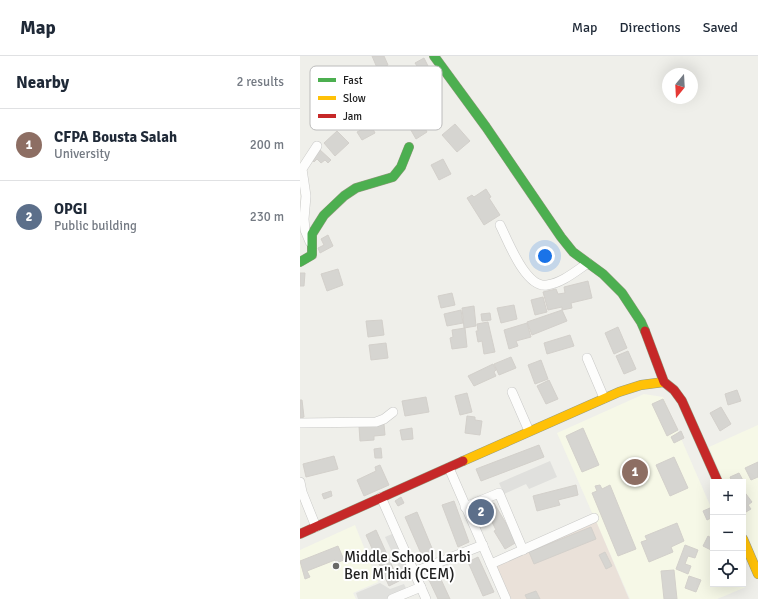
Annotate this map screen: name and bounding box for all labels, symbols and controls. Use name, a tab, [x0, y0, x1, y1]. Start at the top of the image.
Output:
text: Map	[20, 16, 56, 40]
text: Map	[572, 19, 598, 36]
text: Directions	[620, 19, 681, 36]
text: Saved	[703, 19, 738, 36]
legend	[310, 66, 442, 130]
north arrow	[662, 68, 698, 104]
text: Nearby	[16, 72, 69, 93]
text: 2 results	[236, 74, 284, 90]
text: Fast	[343, 74, 363, 87]
text: Slow	[343, 92, 366, 105]
text: Jam	[343, 110, 362, 123]
text: CFPA Bousta Salah	[54, 128, 177, 146]
text: 1	[25, 137, 33, 153]
text: 200 m	[250, 137, 284, 153]
text: University	[54, 146, 110, 162]
text: OPGI	[54, 200, 87, 218]
text: 2	[25, 209, 33, 225]
text: 230 m	[250, 209, 284, 225]
text: Public building	[54, 218, 137, 234]
your location	[535, 246, 555, 266]
pin: 1	[622, 457, 648, 487]
map controls	[710, 479, 746, 587]
button: +	[710, 479, 746, 515]
pin: 2	[468, 497, 494, 527]
button: −	[710, 515, 746, 551]
place label: Middle School Larbi Ben M'hidi (CEM)	[344, 548, 471, 583]
button: locate	[710, 551, 746, 587]
marker: Middle School Larbi Ben M'hidi (CEM)	[331, 561, 341, 571]

